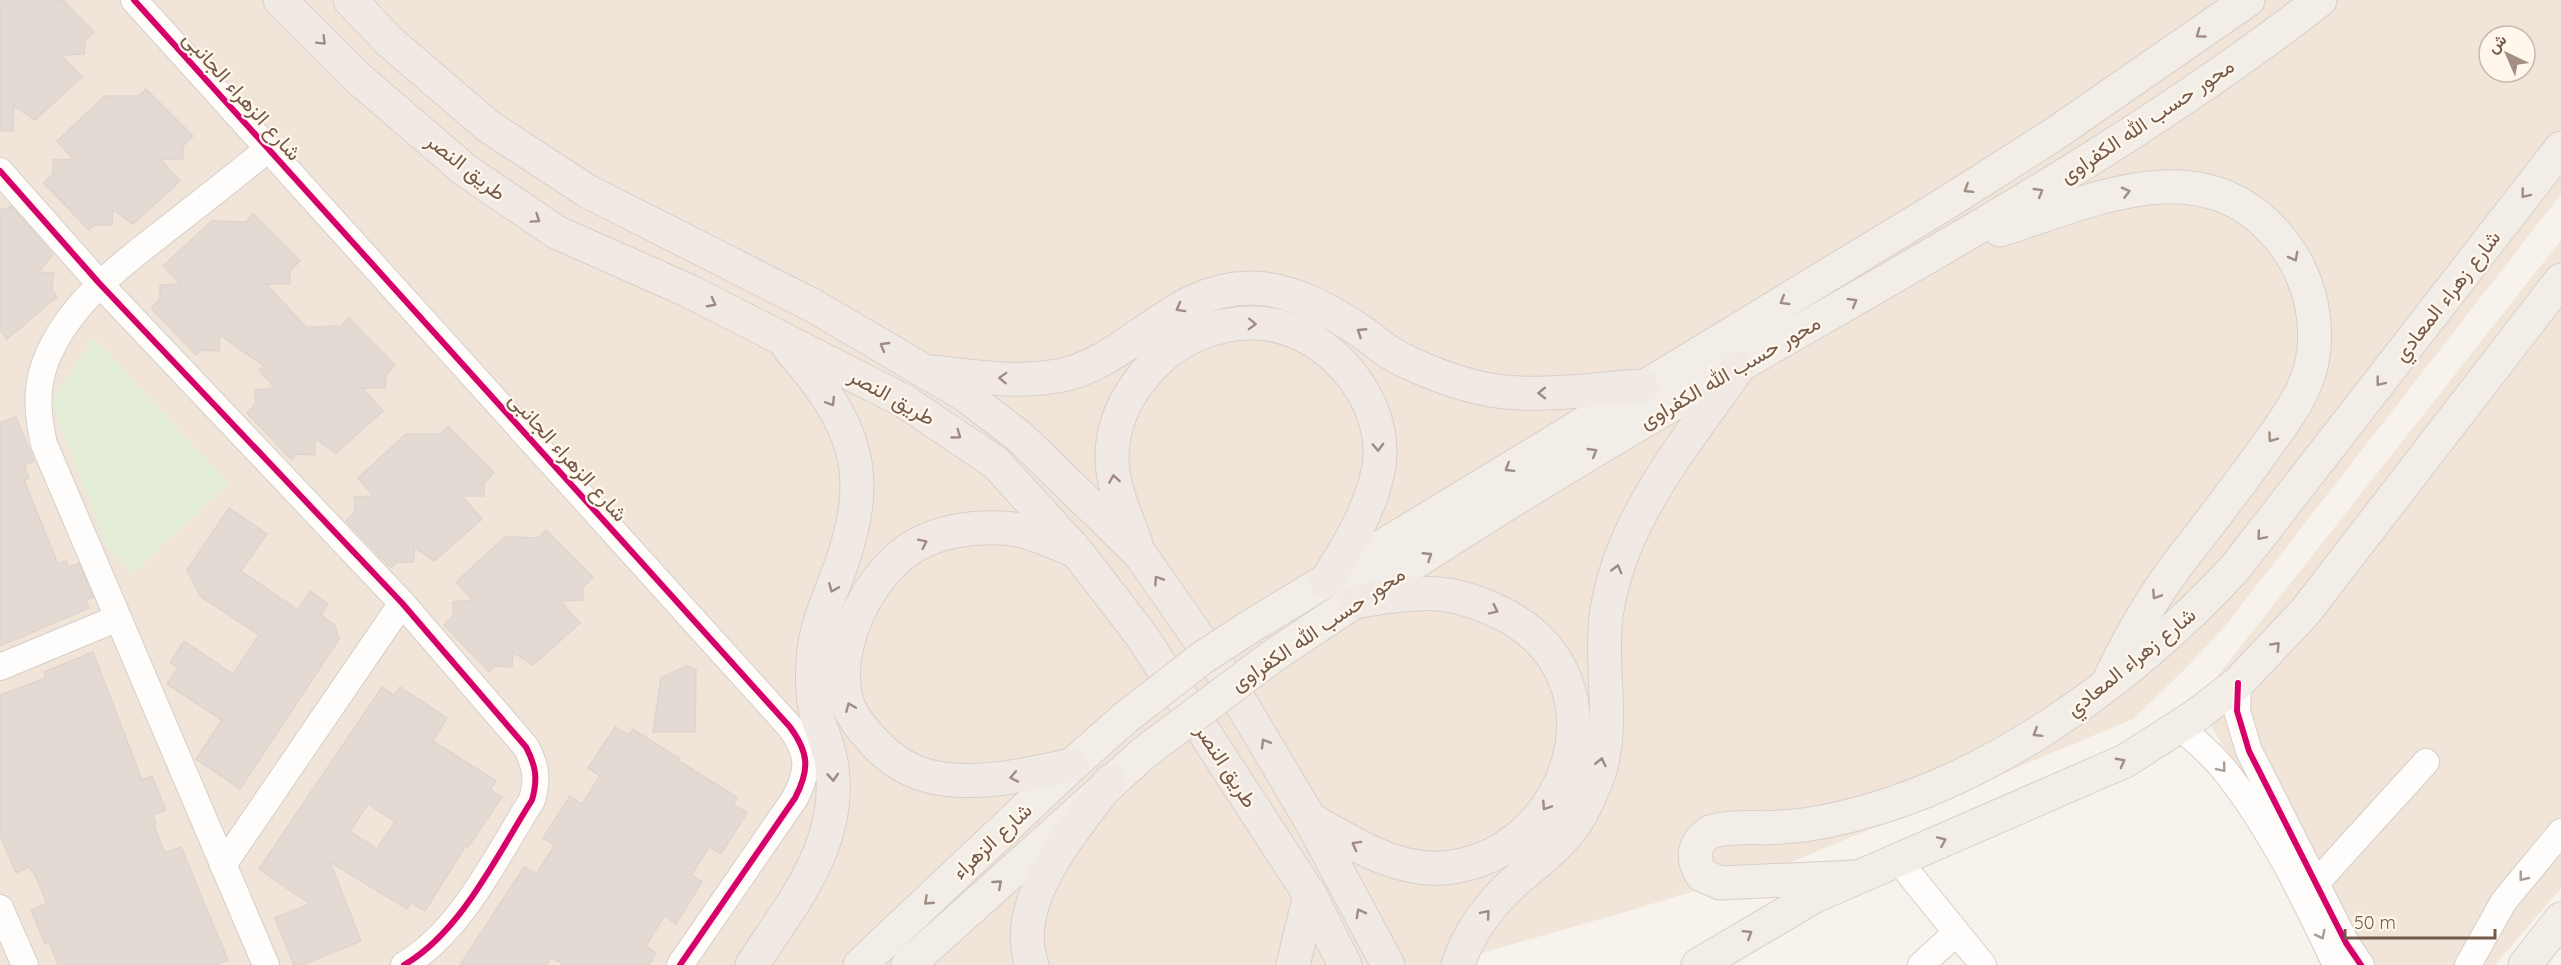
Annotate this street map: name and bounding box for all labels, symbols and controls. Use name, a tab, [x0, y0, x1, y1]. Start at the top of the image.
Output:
north arrow	[2477, 24, 2537, 84]
street label: شارع الزهراء الجانبى	[176, 25, 308, 167]
one-way arrow	[2196, 27, 2207, 38]
text: ش	[2483, 29, 2510, 57]
one-way arrow	[314, 34, 325, 45]
street label: محور حسب الله الكفراوى	[2054, 52, 2239, 189]
street label: طريق النصر	[420, 126, 512, 206]
one-way arrow	[1964, 181, 1974, 193]
one-way arrow	[2121, 186, 2131, 199]
one-way arrow	[2033, 188, 2043, 199]
one-way arrow	[2522, 188, 2533, 199]
one-way arrow	[529, 212, 540, 223]
street label: شارع زهراء المعادي	[2387, 225, 2509, 369]
one-way arrow	[2287, 251, 2298, 262]
one-way arrow	[1779, 293, 1790, 304]
one-way arrow	[705, 296, 716, 307]
one-way arrow	[1847, 297, 1857, 309]
one-way arrow	[1176, 301, 1186, 312]
street label: محور حسب الله الكفراوى	[1634, 309, 1825, 434]
one-way arrow	[1248, 318, 1257, 330]
one-way arrow	[1357, 328, 1368, 339]
one-way arrow	[880, 342, 891, 354]
street label: طريق النصر	[844, 361, 940, 431]
one-way arrow	[999, 371, 1008, 384]
one-way arrow	[2377, 375, 2388, 386]
street label: شارع الزهراء الجانبى	[502, 386, 634, 528]
one-way arrow	[1538, 387, 1547, 399]
one-way arrow	[823, 396, 835, 406]
one-way arrow	[950, 428, 961, 439]
one-way arrow	[2268, 432, 2279, 443]
one-way arrow	[1372, 443, 1385, 452]
one-way arrow	[1587, 447, 1597, 459]
one-way arrow	[1505, 460, 1516, 471]
one-way arrow	[1109, 474, 1121, 484]
one-way arrow	[2257, 529, 2268, 540]
one-way arrow	[917, 538, 928, 550]
one-way arrow	[1422, 551, 1432, 563]
street label: محور حسب الله الكفراوى	[1225, 560, 1410, 697]
one-way arrow	[1610, 564, 1623, 574]
one-way arrow	[1154, 576, 1165, 587]
one-way arrow	[827, 582, 840, 593]
one-way arrow	[2152, 589, 2164, 599]
street label: شارع زهراء المعادي	[2060, 601, 2204, 725]
one-way arrow	[1487, 602, 1498, 614]
one-way arrow	[2268, 642, 2279, 653]
one-way arrow	[845, 702, 857, 713]
street label: طريق النصر	[1189, 718, 1263, 813]
one-way arrow	[2033, 726, 2043, 738]
one-way arrow	[1260, 739, 1272, 750]
one-way arrow	[1594, 757, 1607, 767]
one-way arrow	[2114, 758, 2125, 769]
one-way arrow	[2215, 761, 2226, 772]
one-way arrow	[1010, 770, 1020, 783]
one-way arrow	[826, 773, 839, 782]
street label: شارع الزهراء	[946, 797, 1038, 885]
one-way arrow	[1542, 799, 1553, 810]
one-way arrow	[1936, 836, 1947, 848]
one-way arrow	[1351, 841, 1362, 852]
one-way arrow	[2520, 870, 2531, 881]
one-way arrow	[991, 880, 1002, 891]
one-way arrow	[925, 894, 935, 905]
scale bar	[2345, 902, 2495, 940]
one-way arrow	[1356, 909, 1367, 920]
one-way arrow	[1478, 910, 1489, 921]
text: 50 m	[2354, 911, 2396, 934]
one-way arrow	[2314, 929, 2325, 940]
one-way arrow	[1742, 930, 1752, 942]

